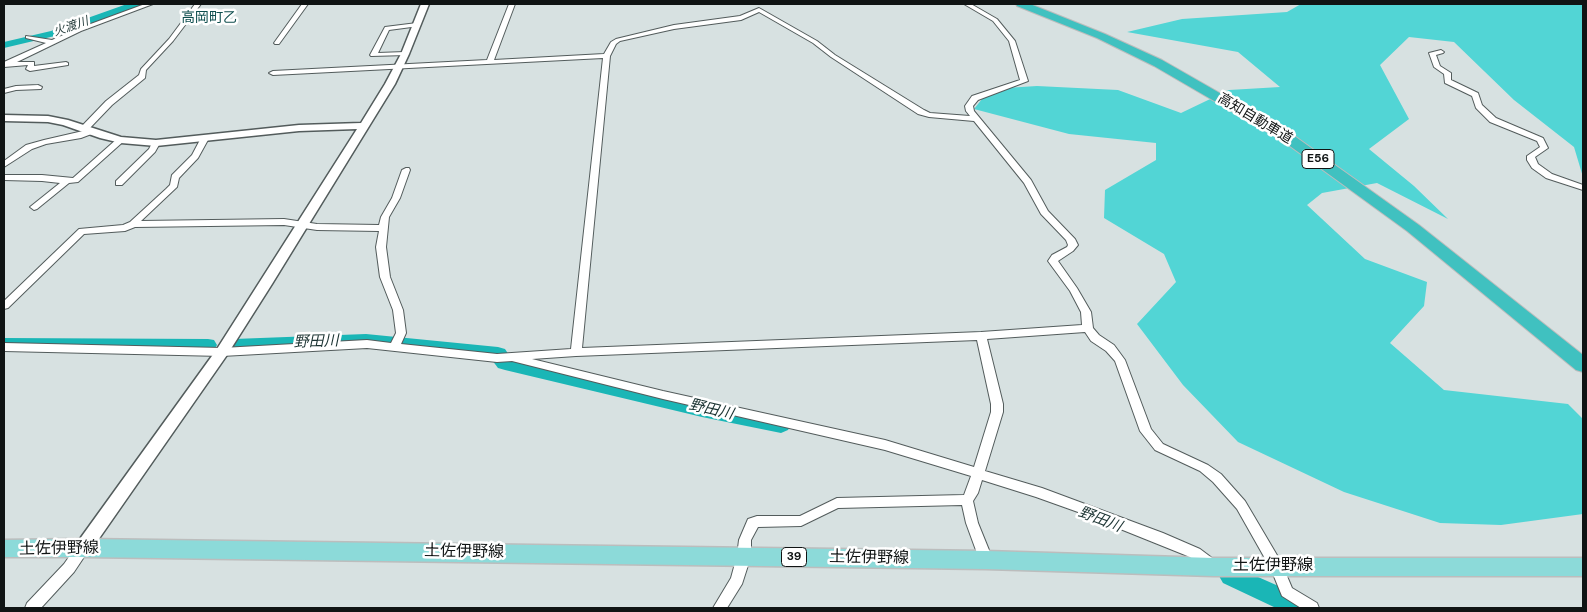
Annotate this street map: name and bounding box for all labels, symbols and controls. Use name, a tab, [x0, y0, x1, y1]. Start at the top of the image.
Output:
district label: 高岡町乙	[181, 10, 237, 26]
water label: 火渡川	[52, 14, 90, 40]
street label: 高知自動車道	[1215, 90, 1295, 148]
road number: E56	[1302, 150, 1334, 168]
water label: 野田川	[293, 332, 339, 352]
water label: 野田川	[687, 396, 735, 424]
water label: 野田川	[1076, 504, 1124, 536]
street label: 土佐伊野線	[19, 539, 99, 559]
street label: 土佐伊野線	[424, 542, 504, 562]
road number: 39	[782, 548, 806, 566]
street label: 土佐伊野線	[829, 548, 909, 568]
street label: 土佐伊野線	[1233, 556, 1313, 576]

